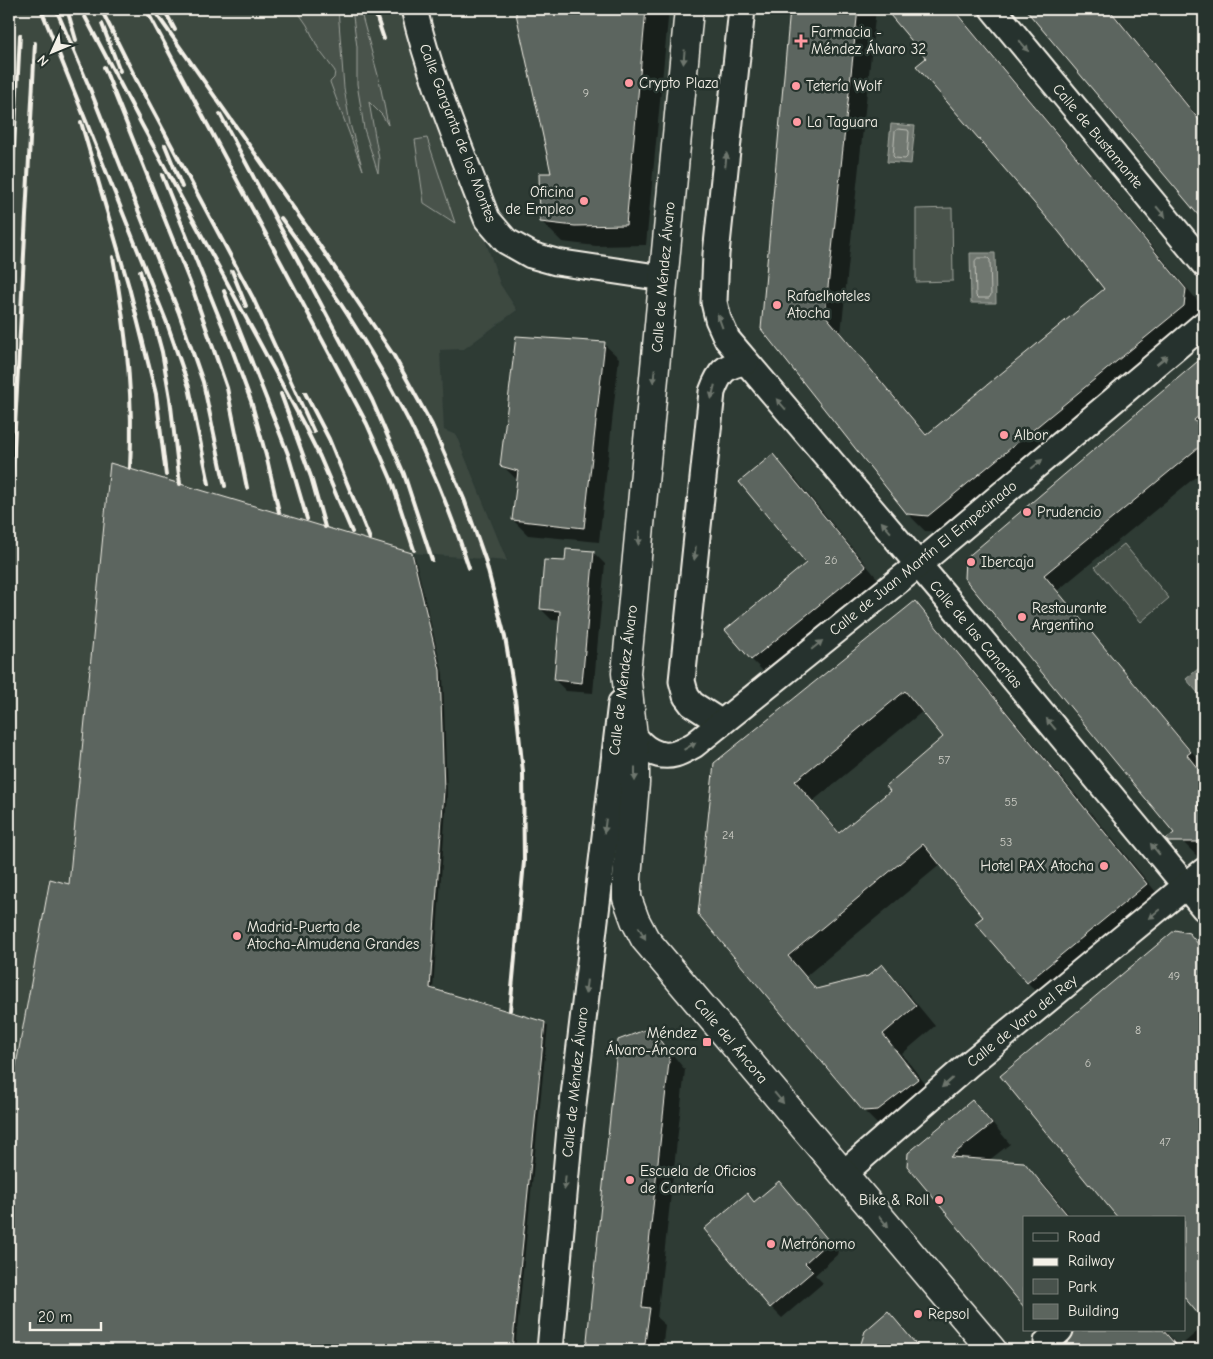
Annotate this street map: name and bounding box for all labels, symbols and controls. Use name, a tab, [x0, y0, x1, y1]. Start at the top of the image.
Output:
place label: Farmacia - Méndez Álvaro 32	[811, 23, 926, 58]
north arrow	[28, 28, 78, 78]
marker: Farmacia - Méndez Álvaro 32	[795, 35, 807, 47]
one-way arrow	[1018, 40, 1029, 53]
street label: Calle Garganta de los Montes	[416, 41, 500, 225]
one-way arrow	[680, 50, 688, 66]
text: N	[34, 51, 52, 70]
place label: Crypto Plaza	[639, 74, 719, 92]
marker: Crypto Plaza	[623, 77, 635, 89]
place label: Tetería Wolf	[806, 77, 882, 95]
marker: Tetería Wolf	[790, 80, 802, 92]
street label: Calle de Bustamante	[1049, 80, 1147, 192]
house number: 9	[583, 86, 589, 100]
place label: La Taguara	[807, 113, 878, 131]
marker: La Taguara	[791, 116, 803, 128]
one-way arrow	[722, 152, 730, 168]
place label: Oficina de Empleo	[505, 183, 574, 218]
marker: Oficina de Empleo	[578, 195, 590, 207]
street label: Calle de Méndez Álvaro	[646, 201, 679, 353]
one-way arrow	[1155, 205, 1167, 217]
place label: Rafaelhoteles Atocha	[787, 287, 870, 322]
marker: Rafaelhoteles Atocha	[771, 299, 783, 311]
one-way arrow	[716, 313, 724, 328]
one-way arrow	[1155, 354, 1167, 366]
one-way arrow	[650, 368, 658, 384]
one-way arrow	[709, 384, 717, 399]
one-way arrow	[775, 398, 786, 411]
place label: Albor	[1014, 426, 1048, 444]
marker: Albor	[998, 429, 1010, 441]
one-way arrow	[1031, 459, 1044, 470]
street label: Calle de Juan Martín El Empecinado	[826, 477, 1020, 639]
place label: Prudencio	[1037, 503, 1101, 521]
marker: Prudencio	[1021, 506, 1033, 518]
one-way arrow	[881, 521, 892, 534]
one-way arrow	[634, 530, 642, 546]
one-way arrow	[691, 545, 699, 561]
house number: 26	[825, 553, 837, 567]
place label: Ibercaja	[981, 553, 1034, 571]
marker: Ibercaja	[965, 556, 977, 568]
street label: Calle de las Canarias	[926, 576, 1026, 692]
place label: Restaurante Argentino	[1032, 599, 1107, 634]
street label: Calle de Méndez Álvaro	[604, 604, 641, 756]
marker: Restaurante Argentino	[1016, 611, 1028, 623]
one-way arrow	[810, 640, 823, 651]
one-way arrow	[1045, 717, 1056, 730]
one-way arrow	[683, 742, 696, 751]
house number: 57	[938, 753, 950, 767]
one-way arrow	[631, 766, 639, 782]
house number: 55	[1004, 795, 1018, 809]
one-way arrow	[601, 818, 609, 834]
house number: 24	[722, 828, 734, 842]
house number: 53	[1000, 835, 1012, 849]
one-way arrow	[1149, 842, 1160, 855]
place label: Hotel PAX Atocha	[980, 857, 1094, 875]
marker: Hotel PAX Atocha	[1098, 860, 1110, 872]
one-way arrow	[1147, 908, 1160, 919]
place label: Madrid-Puerta de Atocha-Almudena Grandes	[247, 918, 419, 953]
one-way arrow	[638, 926, 646, 940]
marker: Madrid-Puerta de Atocha-Almudena Grandes	[231, 930, 243, 942]
house number: 49	[1168, 969, 1180, 983]
street label: Calle de Vara del Rey	[963, 971, 1081, 1071]
one-way arrow	[581, 979, 589, 995]
street label: Calle del Áncora	[690, 994, 773, 1087]
street label: Calle de Méndez Álvaro	[557, 1006, 592, 1158]
house number: 8	[1135, 1023, 1141, 1037]
place label: Méndez Álvaro-Áncora	[606, 1024, 697, 1059]
marker: Méndez Álvaro-Áncora	[701, 1036, 713, 1048]
house number: 6	[1085, 1056, 1091, 1070]
one-way arrow	[941, 1077, 953, 1089]
one-way arrow	[774, 1092, 785, 1105]
house number: 47	[1159, 1135, 1171, 1149]
place label: Escuela de Oficios de Cantería	[640, 1162, 756, 1197]
marker: Escuela de Oficios de Cantería	[624, 1174, 636, 1186]
one-way arrow	[560, 1176, 568, 1192]
place label: Bike & Roll	[859, 1191, 929, 1209]
marker: Bike & Roll	[933, 1194, 945, 1206]
one-way arrow	[878, 1216, 890, 1228]
legend	[1023, 1216, 1186, 1332]
text: Road	[1068, 1228, 1100, 1246]
place label: Metrónomo	[781, 1235, 855, 1253]
marker: Metrónomo	[765, 1238, 777, 1250]
text: Railway	[1068, 1252, 1115, 1270]
text: Park	[1068, 1278, 1097, 1296]
scale bar	[30, 1299, 101, 1331]
text: Building	[1068, 1302, 1119, 1320]
place label: Repsol	[928, 1305, 970, 1323]
text: 20 m	[38, 1308, 72, 1326]
marker: Repsol	[912, 1308, 924, 1320]

